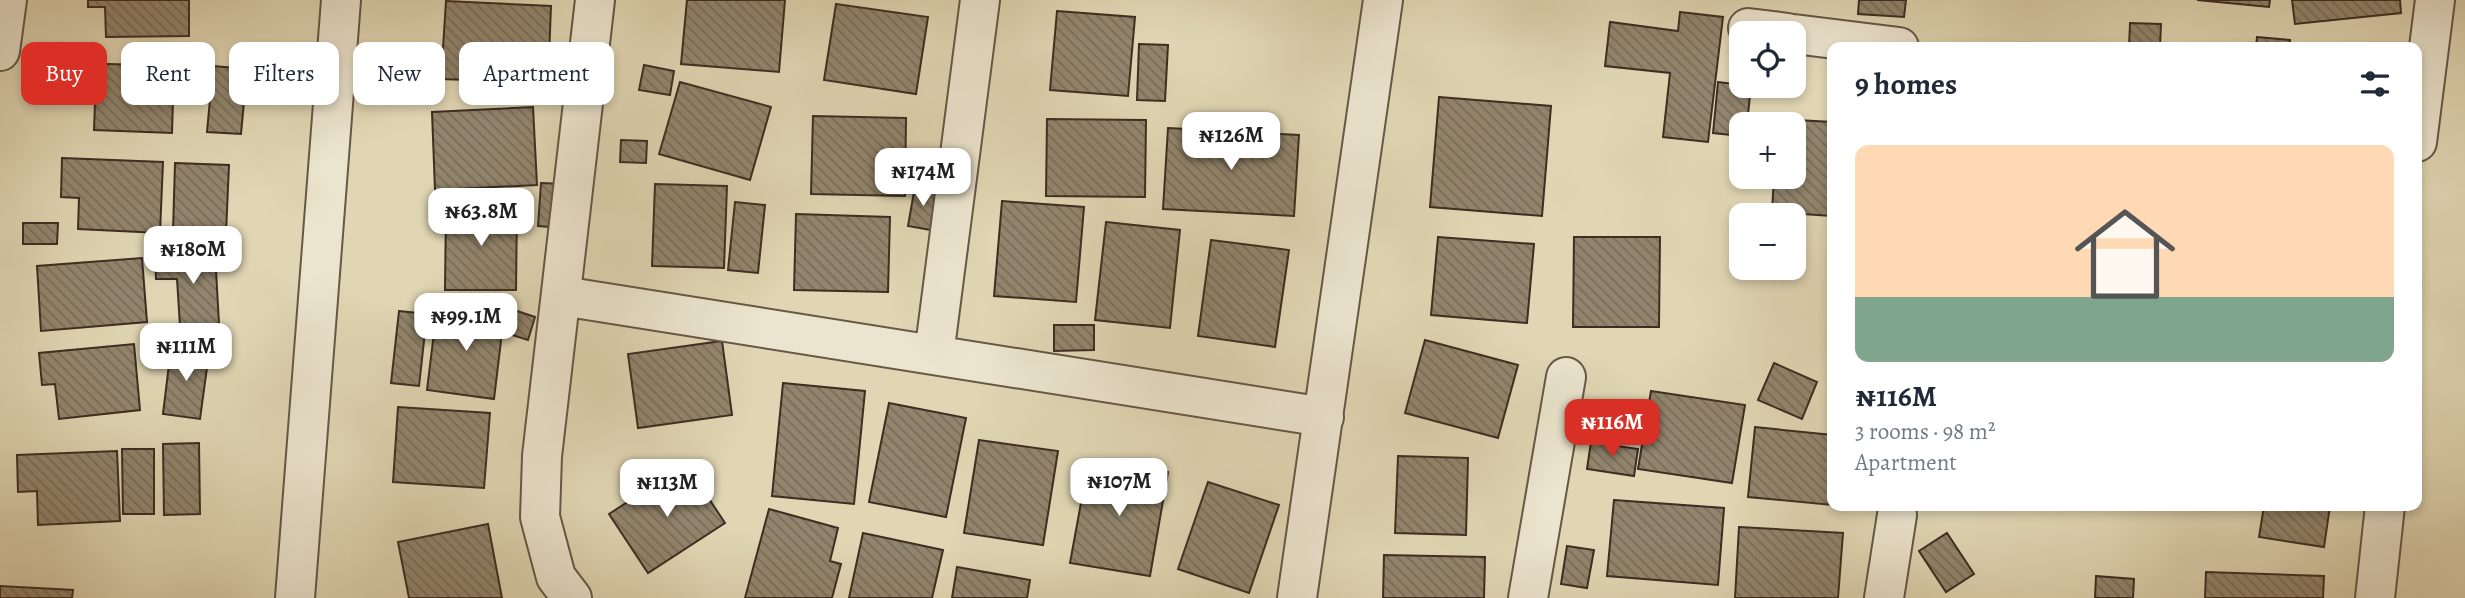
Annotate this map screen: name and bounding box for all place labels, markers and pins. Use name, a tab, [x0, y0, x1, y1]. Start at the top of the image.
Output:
pin: ₦126M	[1182, 113, 1280, 172]
pin: ₦174M	[874, 148, 972, 208]
pin: ₦63.8M	[424, 188, 538, 248]
pin: ₦180M	[144, 226, 242, 286]
pin: ₦99.1M	[409, 294, 523, 353]
pin: ₦111M	[137, 324, 235, 383]
pin: ₦116M	[1563, 400, 1661, 459]
pin: ₦107M	[1070, 458, 1168, 518]
pin: ₦113M	[618, 460, 716, 519]

